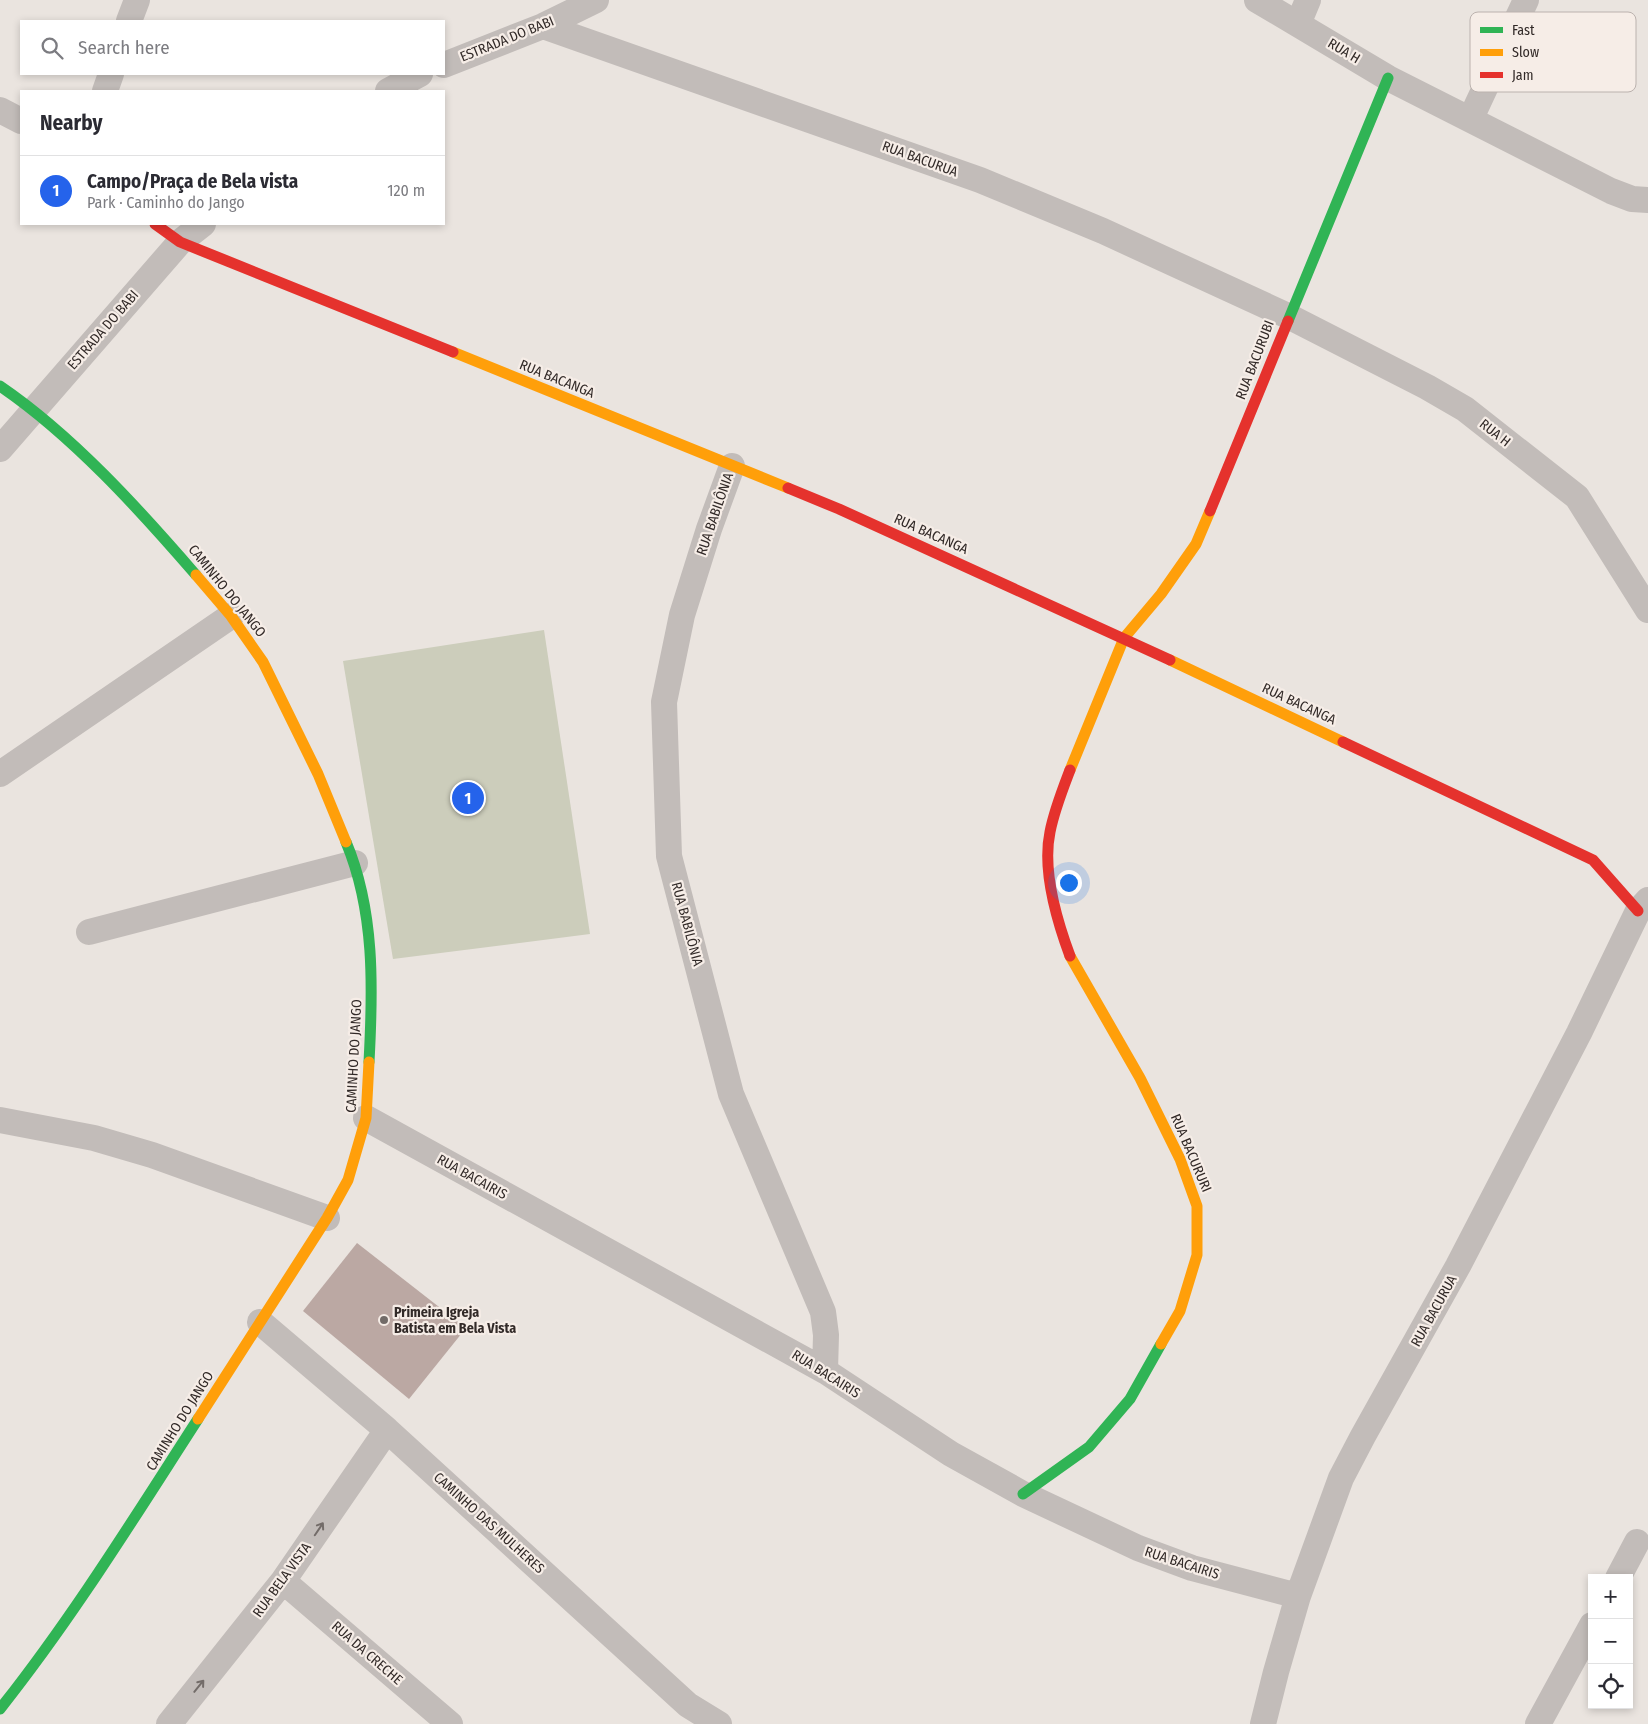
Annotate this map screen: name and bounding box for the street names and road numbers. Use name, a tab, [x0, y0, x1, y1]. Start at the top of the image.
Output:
street label: ESTRADA DO BABI	[458, 12, 556, 66]
street label: RUA H	[1325, 35, 1363, 67]
street label: RUA BACURUA	[880, 137, 961, 181]
street label: ESTRADA DO BABI	[64, 287, 142, 373]
street label: RUA BACURUBI	[1232, 318, 1278, 402]
street label: RUA BACANGA	[517, 356, 598, 402]
street label: RUA H	[1476, 416, 1514, 450]
street label: RUA BABILÔNIA	[692, 469, 737, 558]
street label: RUA BACANGA	[891, 510, 971, 558]
street label: CAMINHO DO JANGO	[185, 541, 270, 641]
street label: RUA BACANGA	[1259, 680, 1339, 729]
street label: RUA BABILÔNIA	[668, 880, 708, 969]
street label: CAMINHO DO JANGO	[343, 998, 365, 1113]
street label: RUA BACURURI	[1167, 1111, 1215, 1195]
street label: RUA BACAIRIS	[434, 1151, 510, 1203]
street label: RUA BACURUA	[1407, 1272, 1461, 1350]
street label: RUA BACAIRIS	[789, 1346, 863, 1402]
street label: CAMINHO DO JANGO	[143, 1368, 217, 1474]
street label: CAMINHO DAS MULHERES	[430, 1469, 548, 1577]
street label: RUA BELA VISTA	[249, 1539, 315, 1621]
street label: RUA BACAIRIS	[1143, 1543, 1222, 1583]
street label: RUA DA CRECHE	[328, 1618, 406, 1689]

